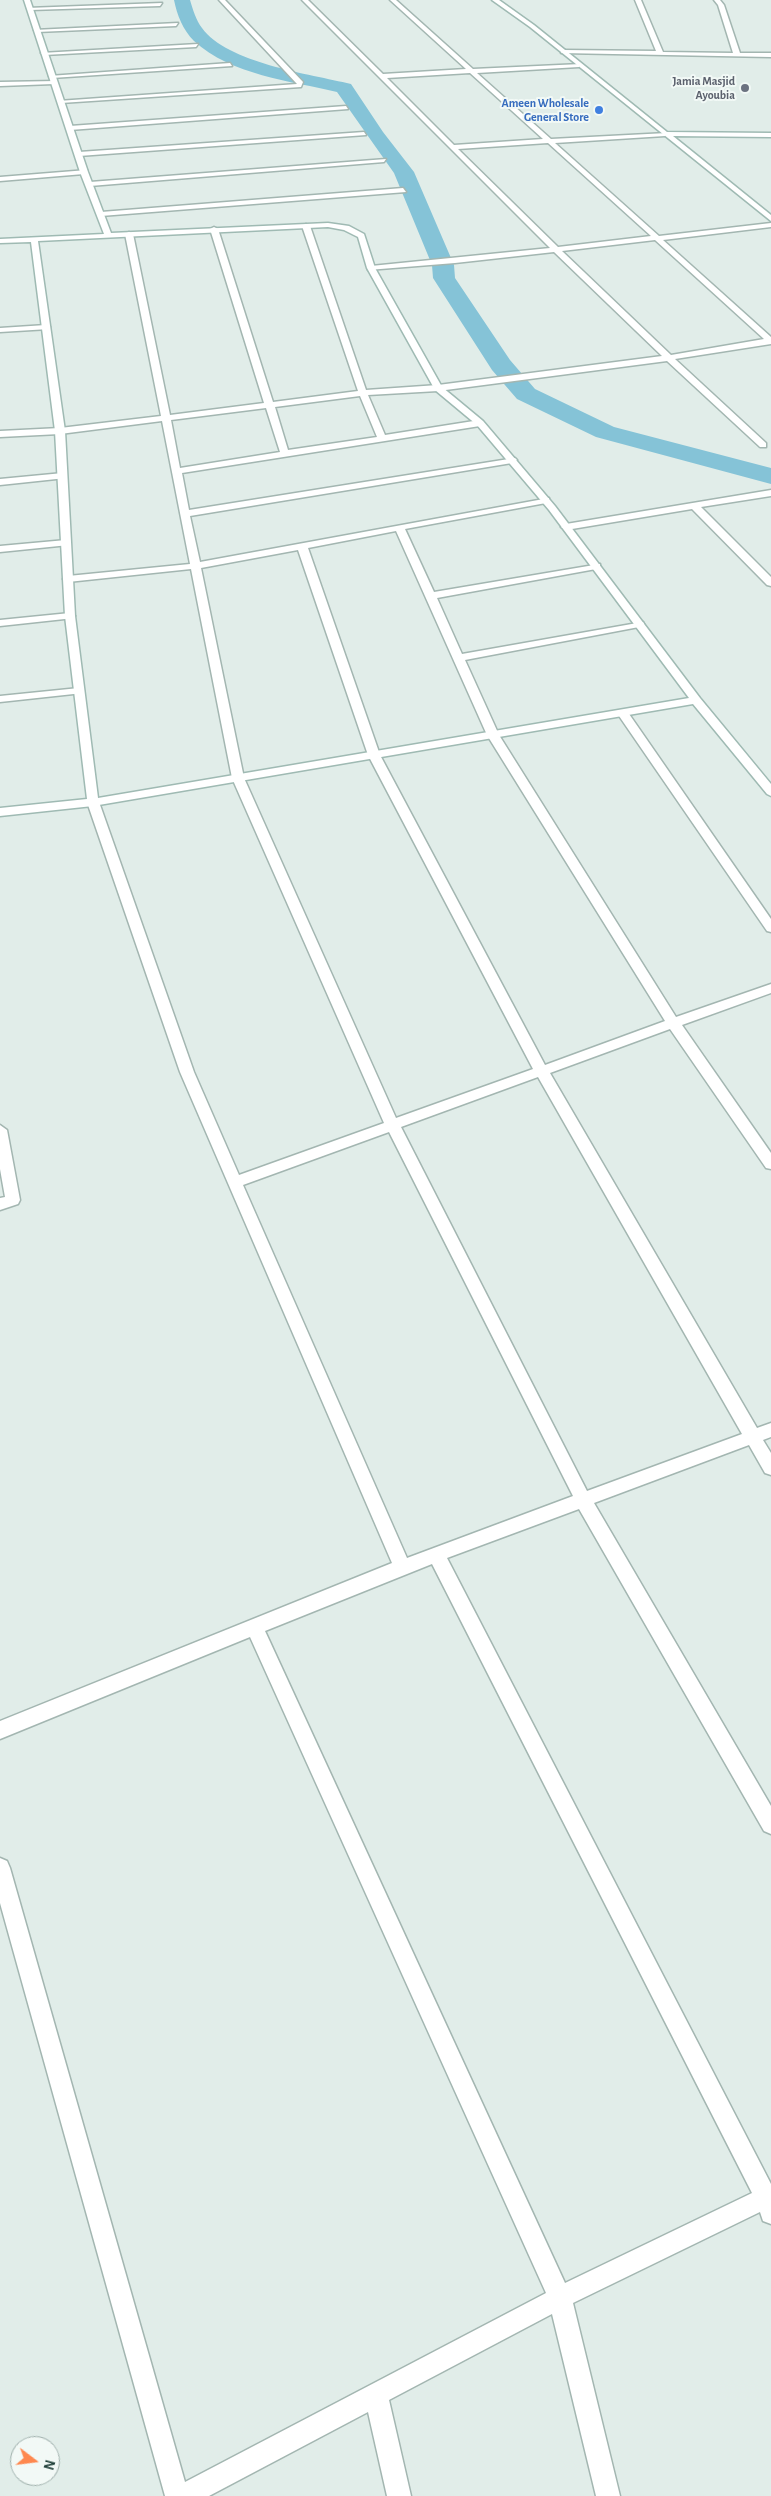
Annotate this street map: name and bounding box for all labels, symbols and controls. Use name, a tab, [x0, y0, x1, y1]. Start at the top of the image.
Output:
place label: Jamia Masjid Ayoubia	[672, 74, 735, 102]
marker: Jamia Masjid Ayoubia	[739, 82, 751, 94]
place label: Ameen Wholesale General Store	[502, 96, 589, 124]
marker: Ameen Wholesale General Store	[593, 104, 605, 116]
north arrow	[10, 2436, 60, 2486]
text: N	[41, 2458, 57, 2471]

